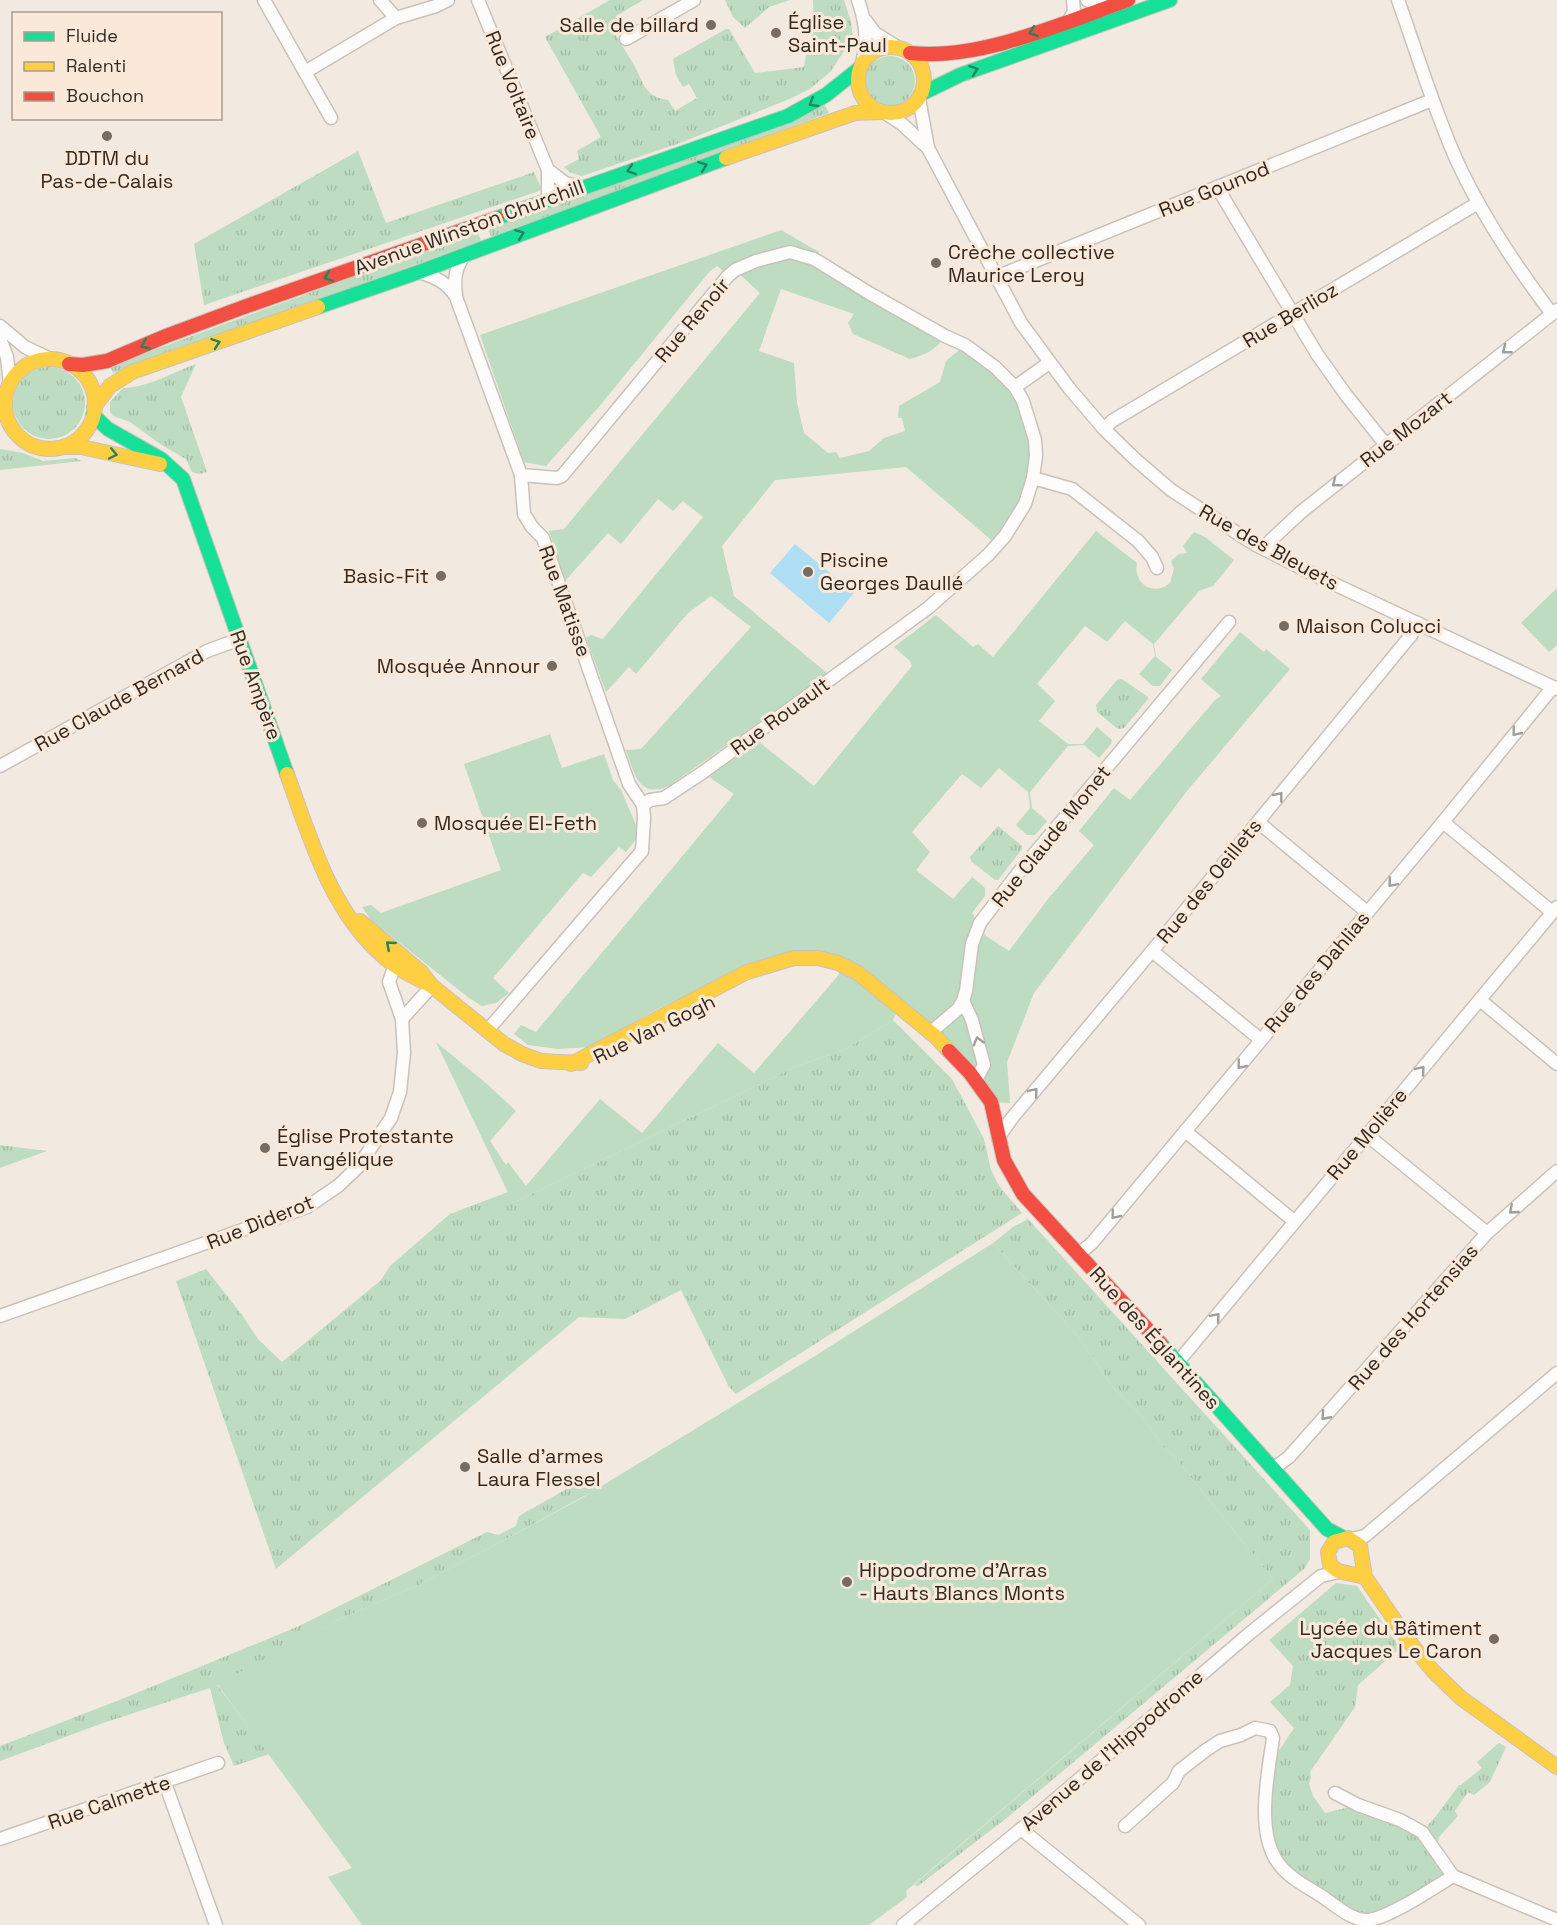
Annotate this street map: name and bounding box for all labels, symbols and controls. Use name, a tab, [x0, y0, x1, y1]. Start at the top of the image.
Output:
place label: Église Saint-Paul	[788, 9, 887, 58]
legend	[12, 12, 222, 120]
place label: Salle de billard	[559, 12, 699, 38]
marker: Salle de billard	[704, 18, 718, 32]
text: Fluide	[66, 24, 118, 47]
one-way arrow	[1028, 25, 1039, 38]
marker: Église Saint-Paul	[769, 26, 783, 40]
street label: Rue Voltaire	[479, 27, 547, 143]
text: Ralenti	[66, 54, 126, 77]
one-way arrow	[968, 64, 979, 77]
text: Bouchon	[66, 84, 144, 107]
one-way arrow	[809, 95, 819, 107]
marker: DDTM du Pas-de-Calais	[100, 129, 114, 143]
place label: DDTM du Pas-de-Calais	[41, 145, 173, 194]
street label: Rue Gounod	[1155, 155, 1273, 223]
one-way arrow	[697, 161, 707, 174]
one-way arrow	[626, 163, 637, 176]
street label: Avenue Winston Churchill	[351, 173, 587, 281]
one-way arrow	[514, 229, 525, 241]
place label: Crèche collective Maurice Leroy	[948, 239, 1115, 288]
marker: Crèche collective Maurice Leroy	[929, 256, 943, 270]
one-way arrow	[323, 270, 334, 283]
street label: Rue Renoir	[649, 272, 735, 368]
street label: Rue Berlioz	[1238, 276, 1342, 354]
one-way arrow	[210, 337, 221, 350]
one-way arrow	[141, 338, 152, 350]
one-way arrow	[1502, 342, 1513, 353]
street label: Rue Mozart	[1355, 385, 1457, 473]
one-way arrow	[108, 446, 118, 459]
one-way arrow	[1332, 476, 1343, 487]
street label: Rue des Bleuets	[1195, 498, 1343, 596]
street label: Rue Matisse	[533, 542, 597, 660]
place label: Piscine Georges Daullé	[820, 547, 963, 596]
place label: Basic-Fit	[343, 563, 429, 589]
marker: Piscine Georges Daullé	[801, 565, 815, 579]
marker: Basic-Fit	[434, 569, 448, 583]
place label: Maison Colucci	[1296, 613, 1441, 639]
marker: Maison Colucci	[1277, 619, 1291, 633]
street label: Rue Ampère	[224, 626, 288, 744]
street label: Rue Claude Bernard	[30, 643, 208, 757]
place label: Mosquée Annour	[377, 653, 540, 679]
marker: Mosquée Annour	[545, 659, 559, 673]
street label: Rue Rouault	[725, 671, 835, 761]
one-way arrow	[1512, 725, 1523, 736]
street label: Rue Claude Monet	[986, 760, 1116, 912]
one-way arrow	[1272, 792, 1283, 803]
place label: Mosquée El-Feth	[434, 810, 597, 836]
street label: Rue des Oeillets	[1151, 813, 1267, 949]
marker: Mosquée El-Feth	[415, 816, 429, 830]
one-way arrow	[1388, 876, 1399, 887]
street label: Rue des Dahlias	[1259, 906, 1375, 1038]
one-way arrow	[386, 941, 397, 952]
street label: Rue Van Gogh	[589, 988, 719, 1070]
one-way arrow	[972, 1036, 985, 1046]
one-way arrow	[1237, 1058, 1248, 1069]
one-way arrow	[1414, 1066, 1425, 1077]
street label: Rue Molière	[1321, 1083, 1413, 1185]
one-way arrow	[1027, 1087, 1038, 1098]
place label: Église Protestante Evangélique	[277, 1123, 454, 1172]
marker: Église Protestante Evangélique	[258, 1141, 272, 1155]
street label: Rue Diderot	[203, 1189, 317, 1255]
one-way arrow	[1509, 1203, 1520, 1214]
one-way arrow	[1112, 1208, 1123, 1219]
street label: Rue des Hortensias	[1342, 1238, 1484, 1396]
street label: Rue des Églantines	[1084, 1261, 1226, 1415]
one-way arrow	[1209, 1313, 1220, 1324]
one-way arrow	[1321, 1409, 1332, 1419]
place label: Salle d'armes Laura Flessel	[477, 1443, 604, 1492]
marker: Salle d'armes Laura Flessel	[458, 1460, 472, 1474]
place label: Hippodrome d'Arras - Hauts Blancs Monts	[859, 1557, 1065, 1606]
marker: Hippodrome d'Arras - Hauts Blancs Monts	[840, 1575, 854, 1589]
place label: Lycée du Bâtiment Jacques Le Caron	[1299, 1615, 1482, 1664]
marker: Lycée du Bâtiment Jacques Le Caron	[1487, 1632, 1501, 1646]
street label: Avenue de l'Hippodrome	[1015, 1664, 1209, 1836]
street label: Rue Calmette	[44, 1769, 174, 1835]

